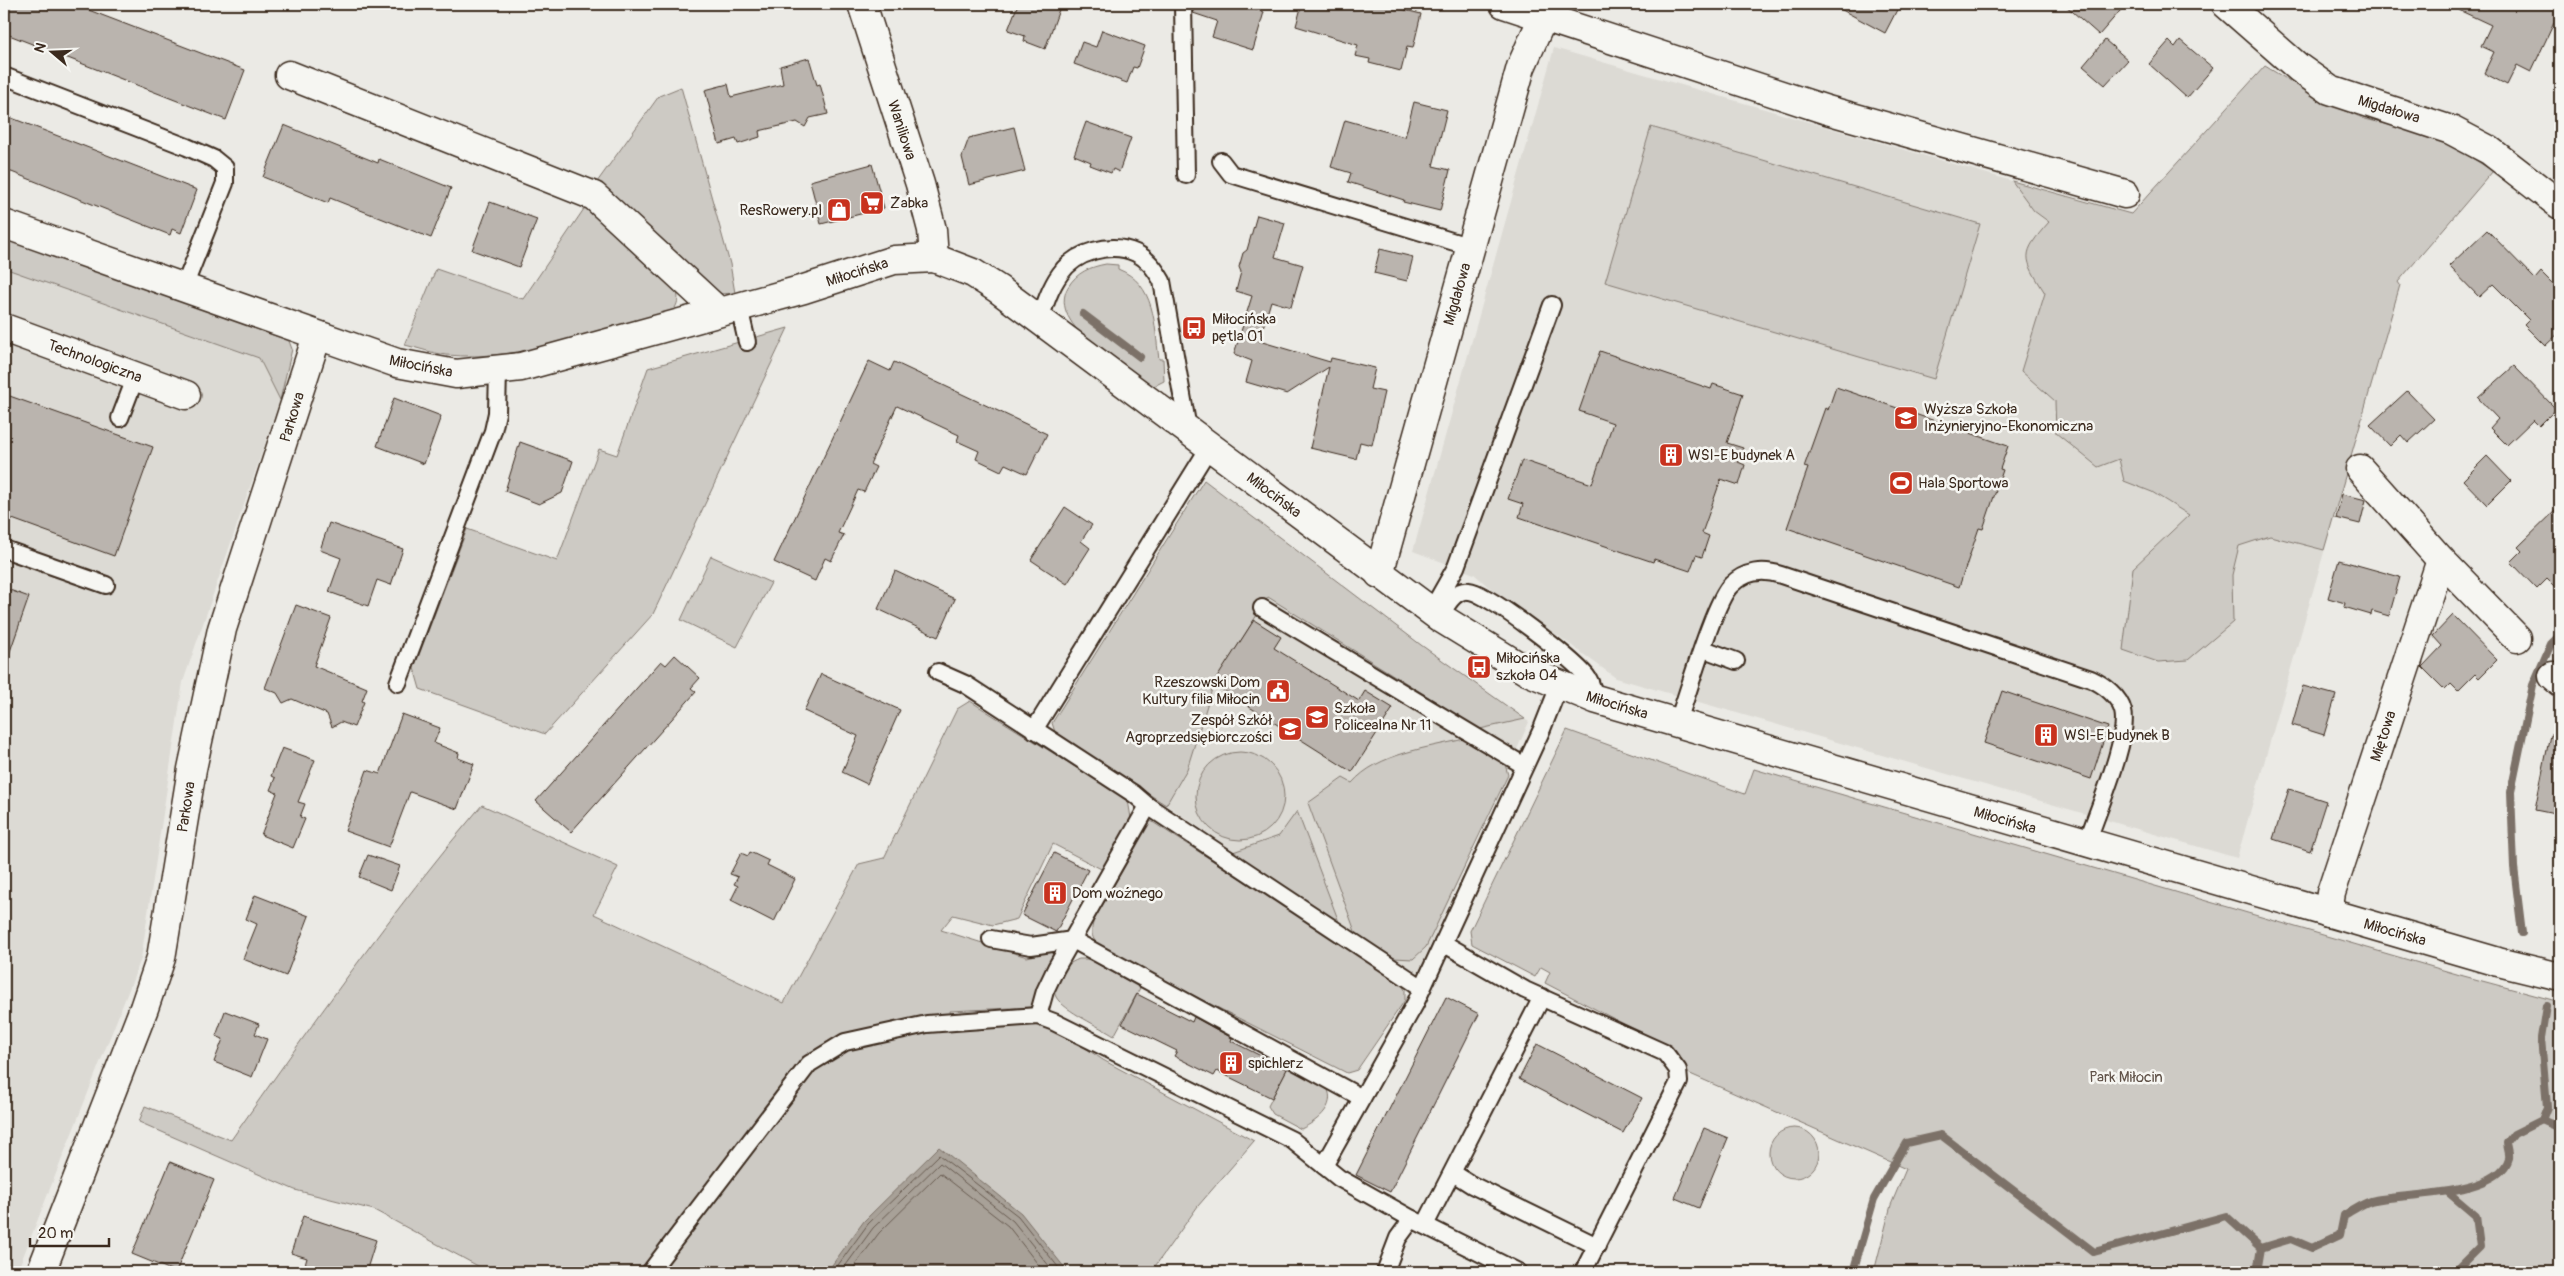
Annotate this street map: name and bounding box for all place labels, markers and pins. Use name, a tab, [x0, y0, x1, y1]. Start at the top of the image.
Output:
supermarket icon: Żabka	[859, 190, 885, 216]
place label: Żabka	[890, 194, 928, 213]
shop icon: ResRowery.pl	[826, 197, 852, 223]
place label: ResRowery.pl	[739, 201, 822, 220]
place label: Miłocińska pętla 01	[1212, 310, 1276, 346]
bus stop icon: Miłocińska pętla 01	[1181, 315, 1207, 341]
place label: Wyższa Szkoła Inżynieryjno-Ekonomiczna	[1924, 400, 2093, 436]
school or university icon: Wyższa Szkoła Inżynieryjno-Ekonomiczna	[1893, 405, 1919, 431]
building icon: WSI-E budynek A	[1658, 442, 1684, 468]
place label: WSI-E budynek A	[1688, 446, 1795, 465]
sports icon: Hala Sportowa	[1888, 470, 1914, 496]
place label: Hala Sportowa	[1918, 474, 2009, 493]
place label: Miłocińska szkoła 04	[1496, 649, 1560, 685]
bus stop icon: Miłocińska szkoła 04	[1466, 654, 1492, 680]
place label: Rzeszowski Dom Kultury filia Miłocin	[1142, 673, 1260, 709]
public building icon: Rzeszowski Dom Kultury filia Miłocin	[1265, 678, 1291, 704]
place label: Szkoła Policealna Nr 11	[1334, 699, 1431, 735]
school or university icon: Szkoła Policealna Nr 11	[1304, 704, 1330, 730]
place label: Zespół Szkół Agroprzedsiębiorczości	[1125, 711, 1272, 747]
school or university icon: Zespół Szkół Agroprzedsiębiorczości	[1277, 716, 1303, 742]
building icon: WSI-E budynek B	[2033, 722, 2059, 748]
place label: WSI-E budynek B	[2064, 726, 2170, 745]
building icon: Dom woźnego	[1042, 880, 1068, 906]
place label: Dom woźnego	[1072, 884, 1163, 903]
building icon: spichlerz	[1218, 1050, 1244, 1076]
place label: spichlerz	[1248, 1054, 1303, 1073]

